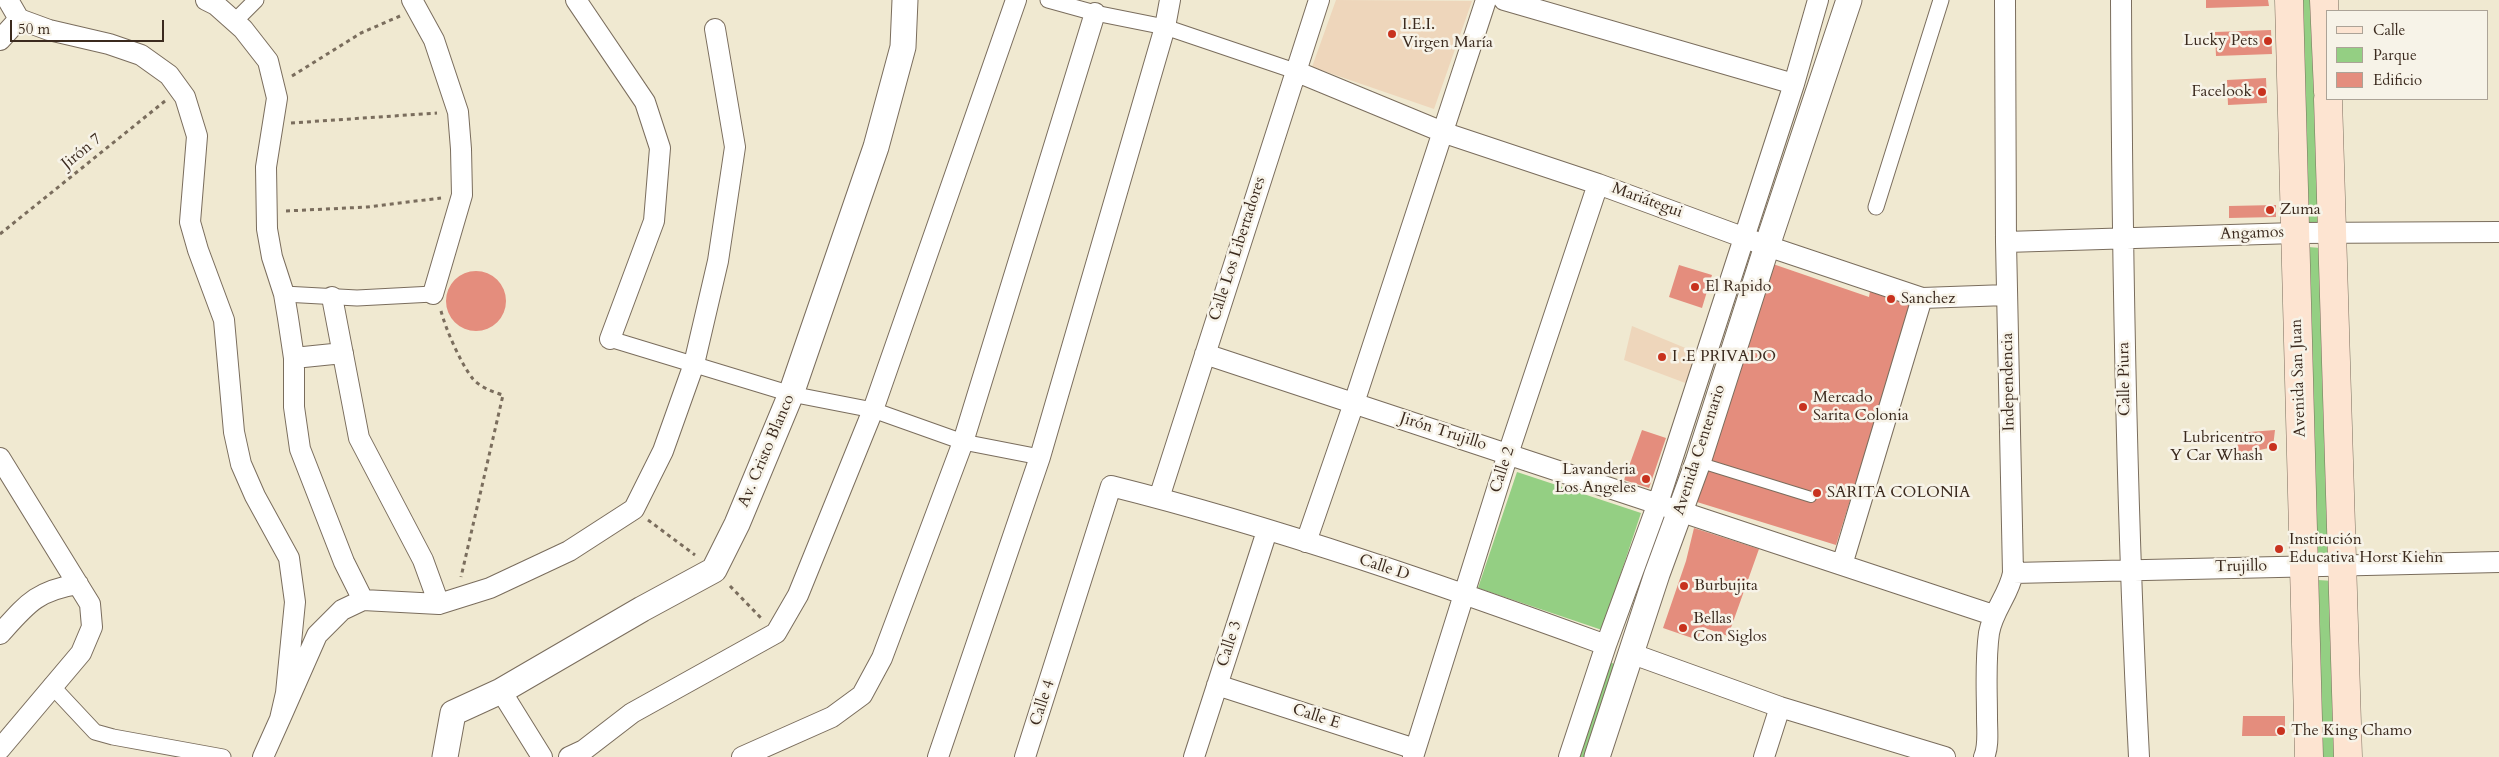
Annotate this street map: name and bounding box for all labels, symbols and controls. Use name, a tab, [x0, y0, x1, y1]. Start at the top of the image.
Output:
scale bar	[12, 10, 166, 42]
legend	[2326, 10, 2489, 100]
place label: I.E.I. Virgen María	[1402, 15, 1493, 53]
text: 50 m	[18, 19, 50, 39]
text: Calle	[2373, 20, 2405, 40]
marker: I.E.I. Virgen María	[1386, 28, 1398, 40]
place label: Lucky Pets	[2184, 31, 2258, 51]
marker: Lucky Pets	[2262, 35, 2274, 47]
text: Parque	[2373, 45, 2417, 65]
text: Edificio	[2373, 70, 2422, 90]
place label: Facelook	[2191, 82, 2252, 102]
marker: Facelook	[2256, 86, 2268, 98]
street label: Jirón 7	[58, 130, 106, 174]
street label: Calle Los Libertadores	[1206, 175, 1270, 323]
street label: Mariátegui	[1609, 179, 1685, 223]
place label: Zuma	[2280, 200, 2321, 220]
marker: Zuma	[2264, 204, 2276, 216]
street label: Angamos	[2220, 223, 2284, 245]
place label: El Rapido	[1705, 277, 1771, 297]
marker: El Rapido	[1689, 281, 1701, 293]
place label: Sanchez	[1901, 289, 1956, 309]
marker: Sanchez	[1885, 293, 1897, 305]
street label: Avenida San Juan	[2287, 318, 2311, 438]
street label: Independencia	[1999, 332, 2019, 432]
street label: Calle Piura	[2115, 342, 2135, 416]
place label: I .E PRIVADO	[1672, 347, 1776, 367]
marker: I .E PRIVADO	[1656, 351, 1668, 363]
street label: Avenida Centenario	[1670, 382, 1730, 518]
place label: Mercado Sarita Colonia	[1813, 388, 1909, 426]
street label: Av. Cristo Blanco	[735, 392, 799, 510]
marker: Mercado Sarita Colonia	[1797, 401, 1809, 413]
street label: Jirón Trujillo	[1397, 409, 1489, 455]
place label: Lubricentro Y Car Whash	[2170, 428, 2263, 466]
marker: Lubricentro Y Car Whash	[2267, 441, 2279, 453]
street label: Calle 2	[1487, 445, 1519, 495]
place label: Lavanderia Los Angeles	[1555, 460, 1636, 498]
marker: Lavanderia Los Angeles	[1640, 473, 1652, 485]
place label: SARITA COLONIA	[1827, 483, 1970, 503]
marker: SARITA COLONIA	[1811, 487, 1823, 499]
place label: Institución Educativa Horst Kiehn	[2289, 530, 2443, 568]
marker: Institución Educativa Horst Kiehn	[2273, 543, 2285, 555]
street label: Calle D	[1356, 551, 1412, 585]
street label: Trujillo	[2215, 557, 2267, 577]
place label: Burbujita	[1694, 576, 1758, 596]
marker: Burbujita	[1678, 580, 1690, 592]
place label: Bellas Con Siglos	[1693, 609, 1767, 647]
street label: Calle 3	[1214, 619, 1246, 669]
marker: Bellas Con Siglos	[1677, 622, 1689, 634]
street label: Calle 4	[1027, 678, 1059, 728]
street label: Calle E	[1290, 700, 1342, 734]
place label: The King Chamo	[2291, 721, 2412, 741]
marker: The King Chamo	[2275, 725, 2287, 737]

